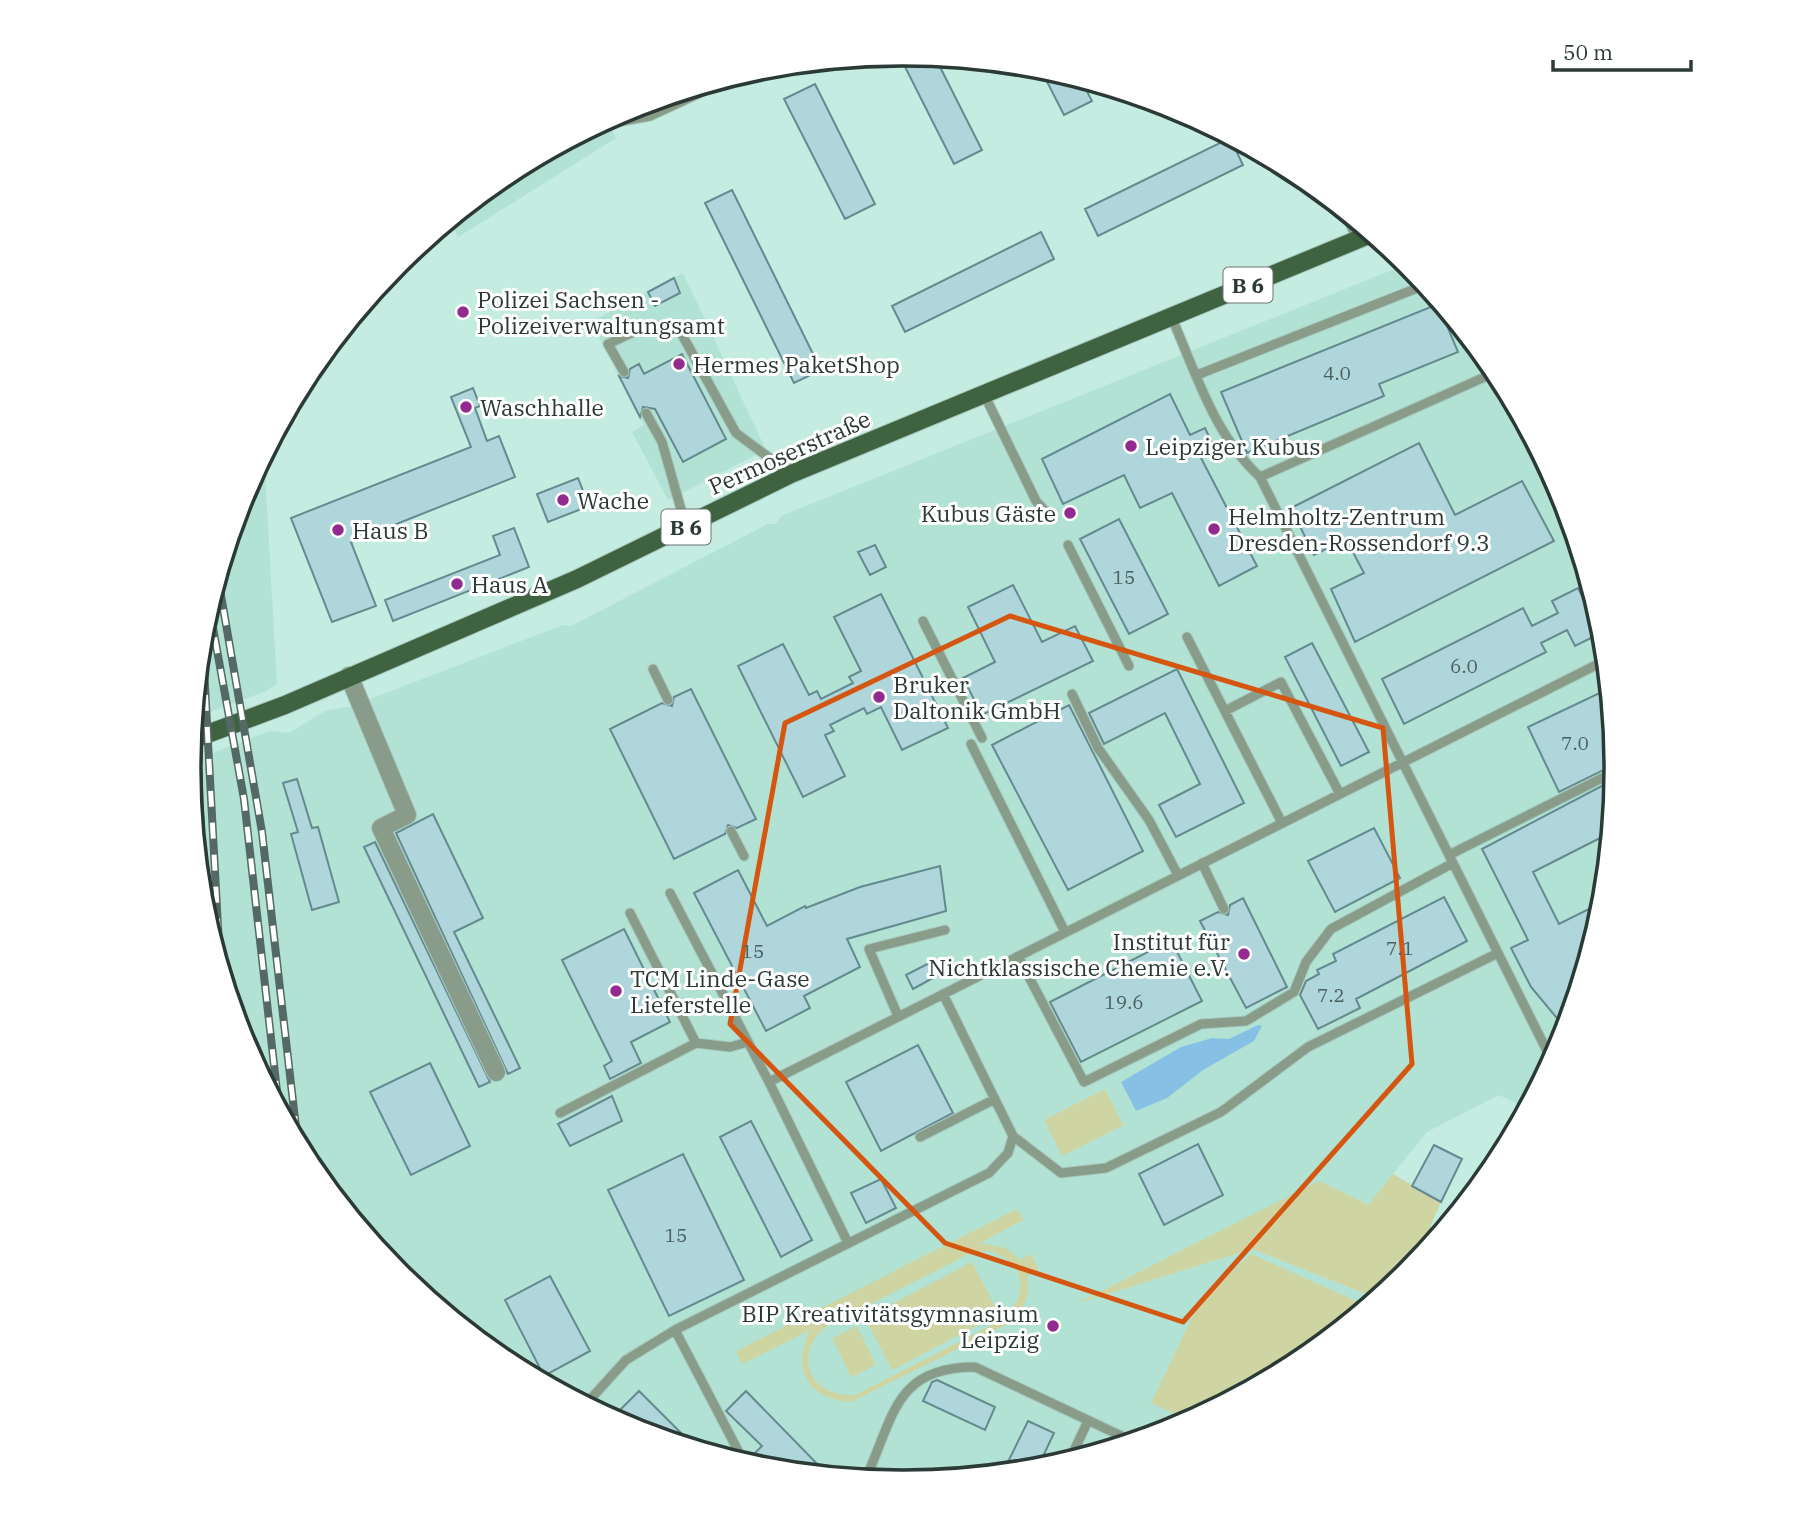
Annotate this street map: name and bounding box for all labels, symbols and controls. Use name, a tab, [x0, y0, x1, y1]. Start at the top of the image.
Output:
scale bar	[1553, 28, 1691, 72]
text: 50 m	[1563, 38, 1613, 66]
road number: B 6	[1224, 268, 1272, 302]
place label: Polizei Sachsen - Polizeiverwaltungsamt	[477, 284, 725, 340]
marker: Polizei Sachsen - Polizeiverwaltungsamt	[455, 304, 471, 320]
place label: Hermes PaketShop	[693, 349, 900, 379]
marker: Hermes PaketShop	[671, 356, 687, 372]
house number: 4.0	[1323, 361, 1351, 385]
place label: Waschhalle	[480, 392, 604, 422]
marker: Waschhalle	[458, 399, 474, 415]
street label: Permoserstraße	[703, 403, 875, 501]
place label: Leipziger Kubus	[1145, 431, 1320, 461]
marker: Leipziger Kubus	[1123, 438, 1139, 454]
place label: Wache	[577, 485, 649, 515]
marker: Wache	[555, 492, 571, 508]
place label: Kubus Gäste	[921, 498, 1056, 528]
place label: Helmholtz-Zentrum Dresden-Rossendorf 9.3	[1228, 501, 1490, 557]
marker: Kubus Gäste	[1062, 505, 1078, 521]
road number: B 6	[662, 510, 710, 544]
place label: Haus B	[352, 515, 429, 545]
marker: Helmholtz-Zentrum Dresden-Rossendorf 9.3	[1206, 521, 1222, 537]
marker: Haus B	[330, 522, 346, 538]
house number: 15	[1113, 565, 1135, 589]
place label: Haus A	[471, 569, 548, 599]
marker: Haus A	[449, 576, 465, 592]
house number: 6.0	[1450, 654, 1478, 678]
place label: Bruker Daltonik GmbH	[893, 669, 1061, 725]
marker: Bruker Daltonik GmbH	[871, 689, 887, 705]
house number: 7.0	[1561, 731, 1589, 755]
place label: Institut für Nichtklassische Chemie e.V.	[928, 926, 1230, 982]
house number: 7.1	[1386, 936, 1414, 960]
house number: 15	[742, 939, 764, 963]
marker: Institut für Nichtklassische Chemie e.V.	[1236, 946, 1252, 962]
place label: TCM Linde-Gase Lieferstelle	[630, 963, 810, 1019]
marker: TCM Linde-Gase Lieferstelle	[608, 983, 624, 999]
house number: 7.2	[1317, 983, 1345, 1007]
house number: 19.6	[1104, 990, 1144, 1014]
house number: 15	[665, 1223, 687, 1247]
place label: BIP Kreativitätsgymnasium Leipzig	[742, 1298, 1039, 1354]
marker: BIP Kreativitätsgymnasium Leipzig	[1045, 1318, 1061, 1334]

